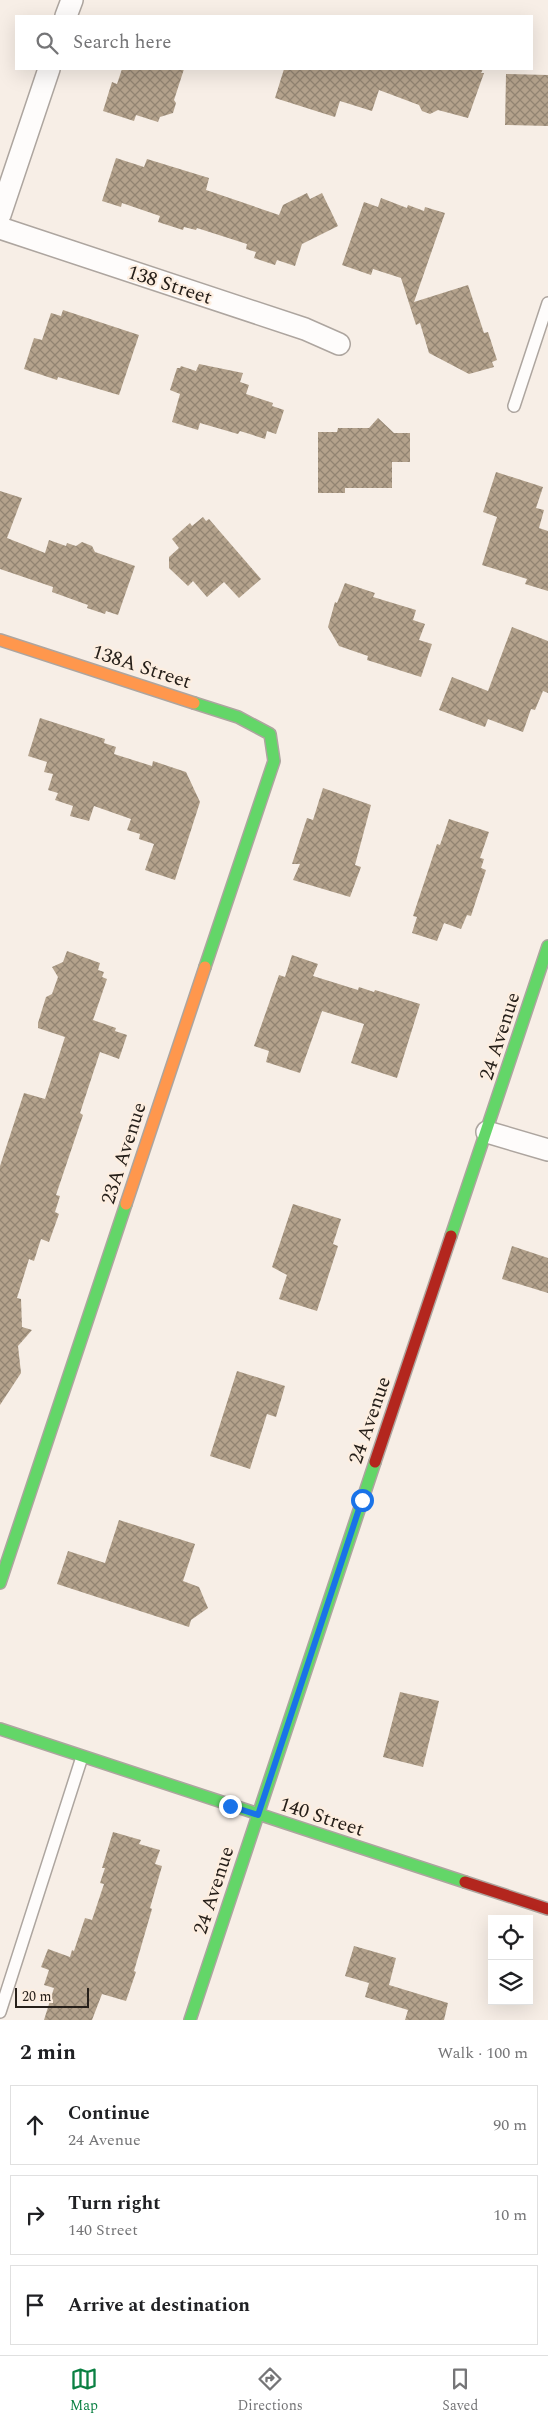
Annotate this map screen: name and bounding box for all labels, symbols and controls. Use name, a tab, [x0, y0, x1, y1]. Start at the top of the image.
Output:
search box	[15, 15, 533, 70]
text: Search here	[73, 28, 172, 57]
icon: search	[33, 29, 61, 57]
street label: 138 Street	[123, 257, 216, 313]
street label: 138A Street	[88, 637, 195, 697]
street label: 24 Avenue	[472, 988, 528, 1084]
street label: 23A Avenue	[93, 1098, 155, 1208]
street label: 24 Avenue	[341, 1372, 399, 1468]
route start	[351, 1489, 374, 1512]
street label: 140 Street	[275, 1789, 368, 1845]
route end	[219, 1795, 242, 1818]
street label: 24 Avenue	[186, 1842, 242, 1938]
map controls	[488, 1915, 533, 2005]
button: locate	[488, 1915, 533, 1960]
button: layers	[488, 1960, 533, 2005]
scale bar	[15, 1985, 89, 2008]
text: 20 m	[22, 1986, 52, 2007]
text: 2 min	[20, 2037, 76, 2069]
text: Walk · 100 m	[437, 2041, 528, 2065]
text: Continue	[68, 2099, 150, 2128]
icon: ahead	[21, 2111, 49, 2139]
text: 90 m	[493, 2113, 527, 2137]
text: 24 Avenue	[68, 2128, 141, 2152]
text: Turn right	[68, 2189, 161, 2218]
icon: right	[21, 2201, 49, 2229]
text: 10 m	[493, 2203, 527, 2227]
text: 140 Street	[68, 2218, 138, 2242]
icon: arrive	[21, 2291, 49, 2319]
text: Arrive at destination	[68, 2291, 250, 2320]
tab: Map	[70, 2365, 98, 2416]
tab: Directions	[237, 2365, 303, 2416]
tab: Saved	[442, 2365, 478, 2416]

